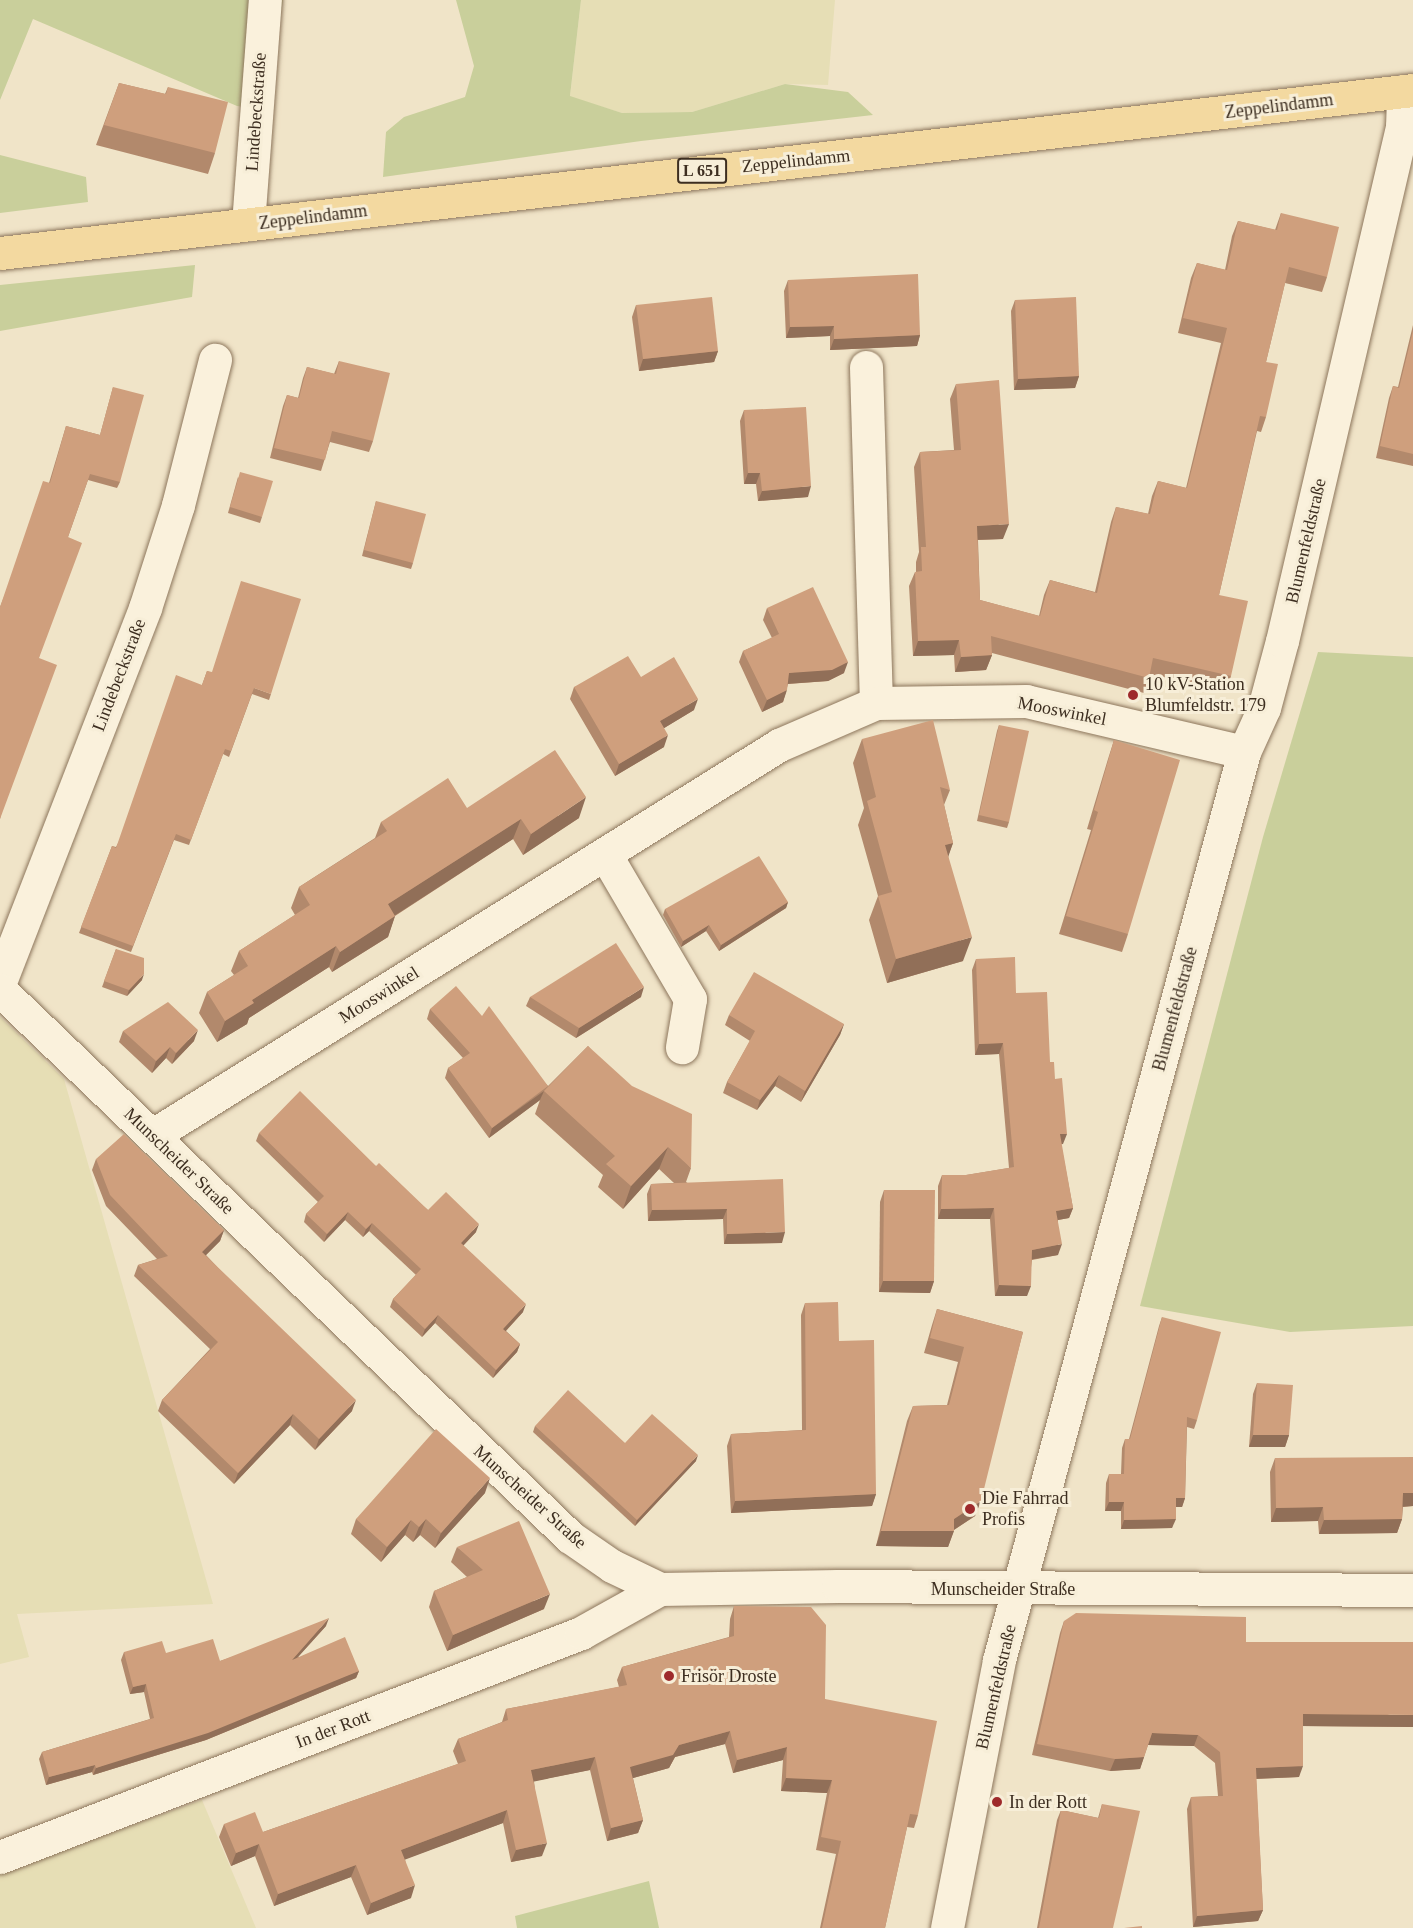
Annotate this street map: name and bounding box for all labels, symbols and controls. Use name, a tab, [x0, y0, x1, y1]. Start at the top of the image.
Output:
street label: Lindebeckstraße	[241, 52, 271, 172]
street label: Zeppelindamm	[1224, 89, 1334, 123]
street label: Zeppelindamm	[741, 145, 851, 177]
road number: L 651	[676, 158, 728, 184]
street label: Zeppelindamm	[258, 200, 368, 234]
street label: Blumenfeldstraße	[1281, 476, 1331, 606]
street label: Lindebeckstraße	[88, 616, 150, 734]
place label: 10 kV-Station Blumfeldstr. 179	[1145, 674, 1266, 716]
marker: 10 kV-Station Blumfeldstr. 179	[1126, 688, 1140, 702]
street label: Mooswinkel	[1016, 692, 1108, 730]
street label: Blumenfeldstraße	[1148, 944, 1202, 1074]
street label: Mooswinkel	[335, 962, 423, 1028]
street label: Munscheider Straße	[120, 1103, 238, 1219]
street label: Munscheider Straße	[469, 1441, 591, 1553]
place label: Die Fahrrad Profis	[982, 1488, 1068, 1530]
marker: Die Fahrrad Profis	[963, 1502, 977, 1516]
street label: Munscheider Straße	[931, 1578, 1075, 1600]
street label: Blumenfeldstraße	[971, 1622, 1021, 1752]
place label: Frisör Droste	[681, 1665, 776, 1687]
marker: Frisör Droste	[662, 1669, 676, 1683]
street label: In der Rott	[293, 1705, 373, 1753]
place label: In der Rott	[1009, 1791, 1087, 1813]
marker: In der Rott	[990, 1795, 1004, 1809]

